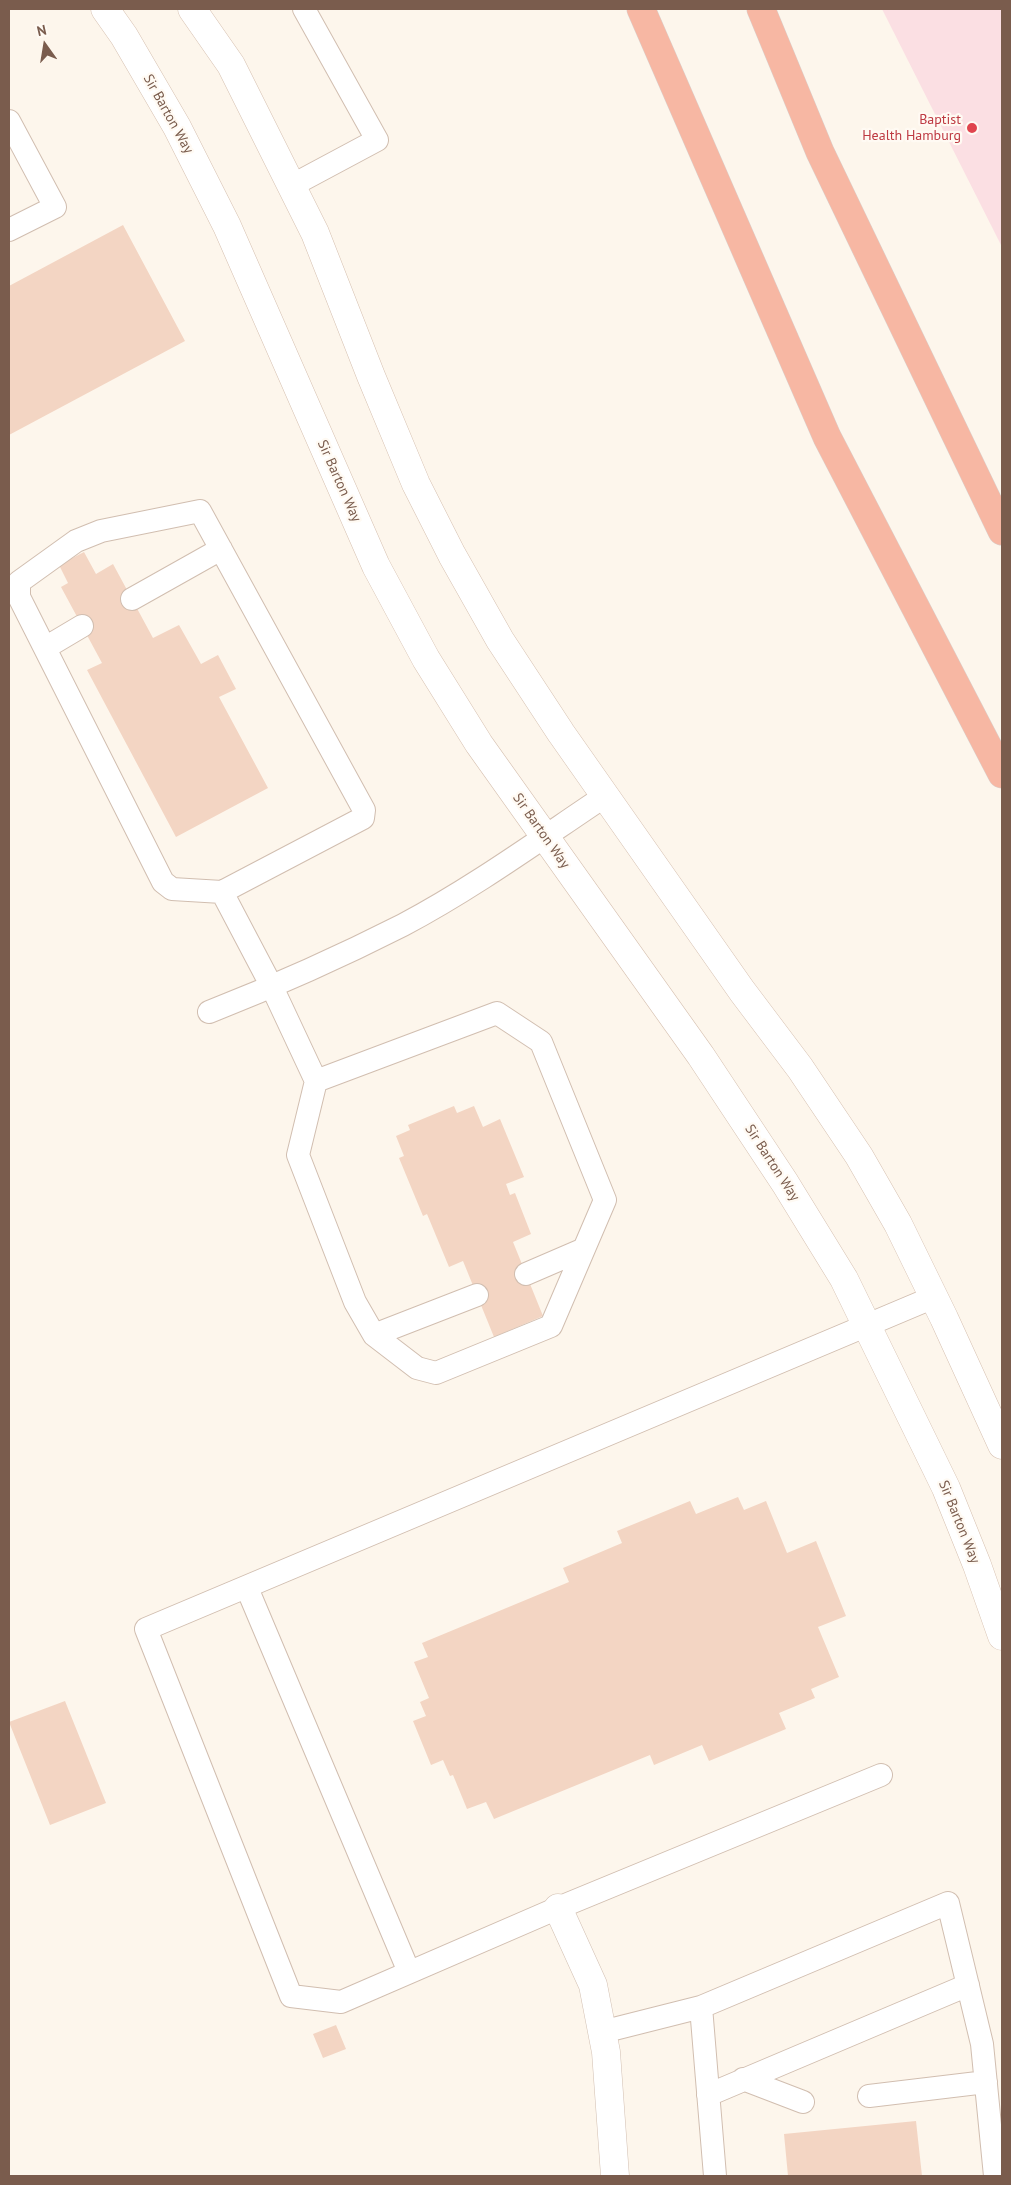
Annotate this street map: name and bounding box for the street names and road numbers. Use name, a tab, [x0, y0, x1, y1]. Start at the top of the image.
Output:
street label: Sir Barton Way	[139, 71, 197, 157]
street label: Sir Barton Way	[313, 437, 365, 525]
street label: Sir Barton Way	[509, 790, 573, 872]
street label: Sir Barton Way	[741, 1122, 803, 1204]
street label: Sir Barton Way	[935, 1478, 983, 1566]

